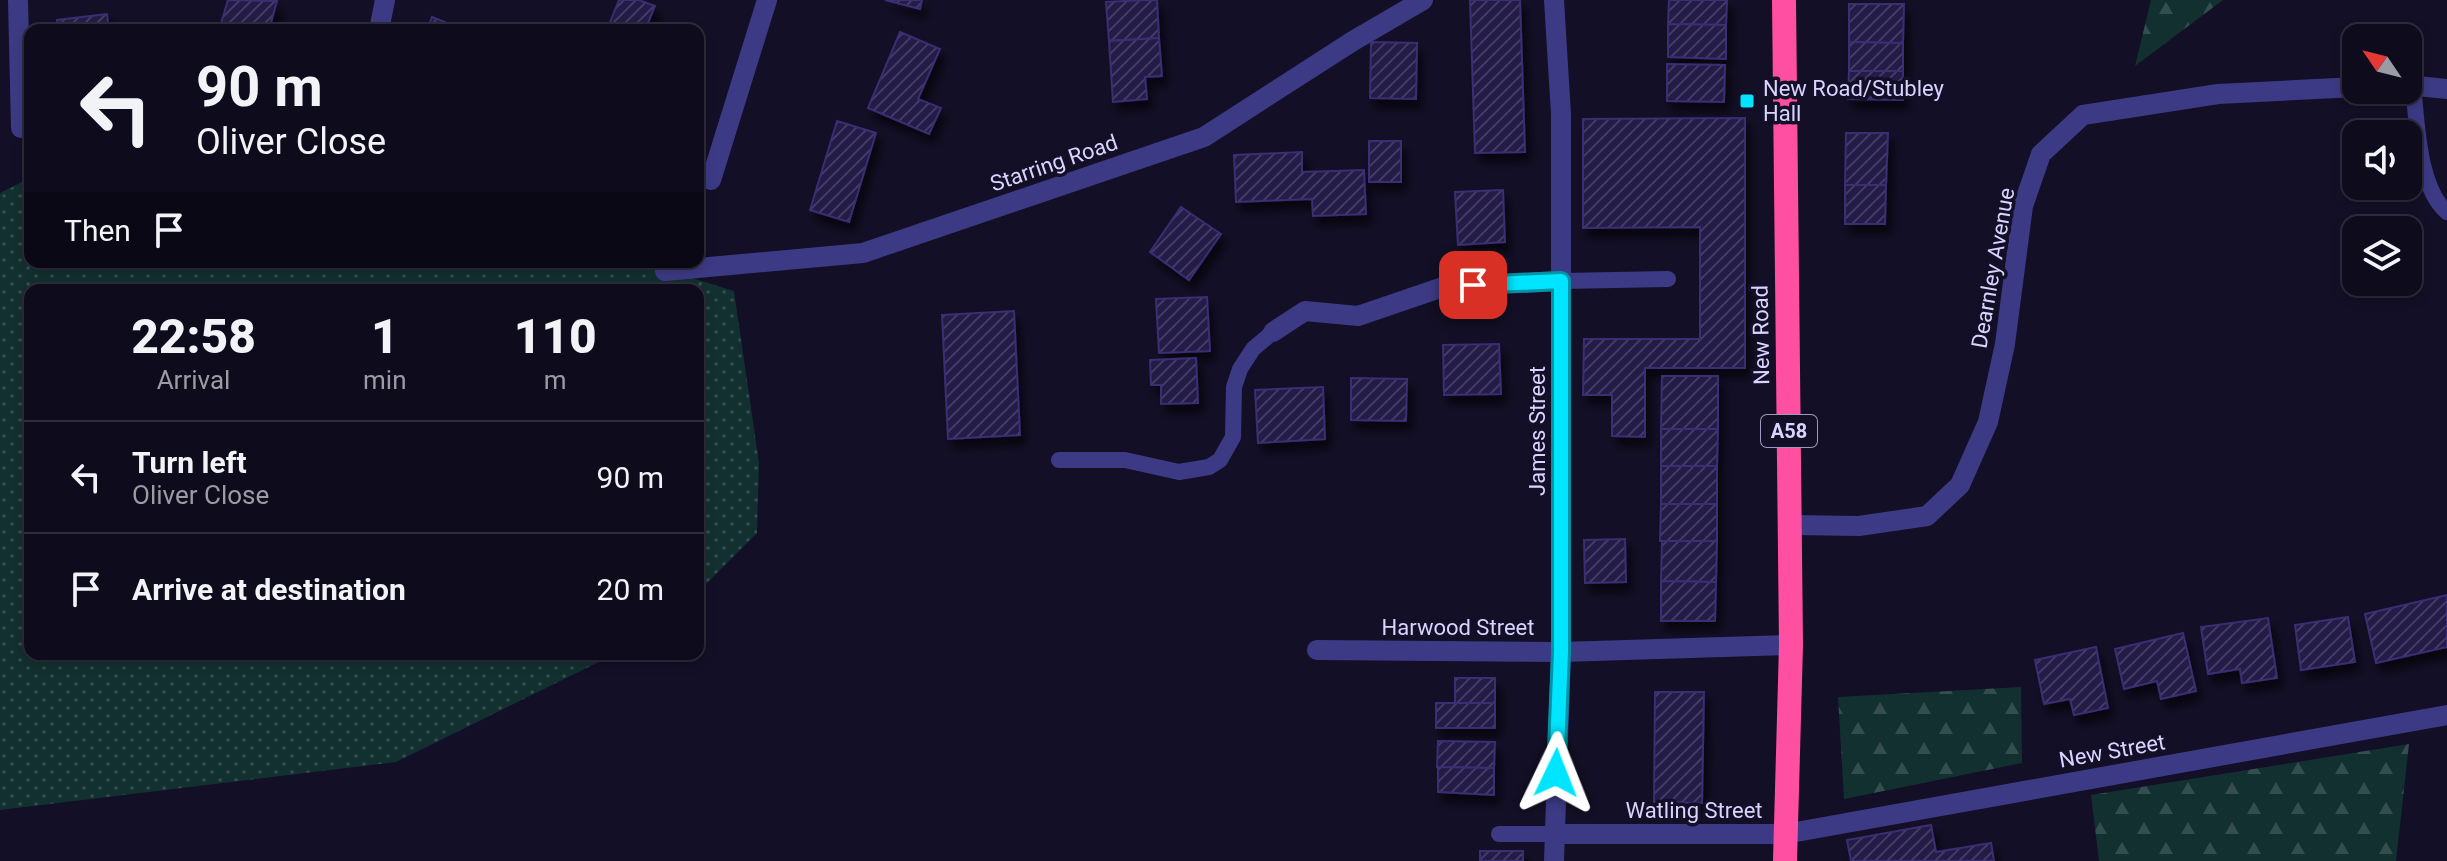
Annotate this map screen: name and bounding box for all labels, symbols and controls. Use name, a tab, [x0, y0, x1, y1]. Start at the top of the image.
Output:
north arrow	[2342, 24, 2422, 104]
map controls	[2342, 24, 2422, 296]
text: 90 m	[196, 54, 323, 120]
icon: left	[64, 56, 168, 160]
place label: New Road/Stubley Hall	[1763, 76, 1945, 126]
marker: New Road/Stubley Hall	[1738, 92, 1756, 110]
button: sound	[2342, 120, 2422, 200]
text: Oliver Close	[196, 121, 386, 163]
street label: Starring Road	[987, 130, 1121, 196]
street label: Dearnley Avenue	[1967, 186, 2019, 350]
icon: arrive	[147, 208, 191, 252]
text: Then	[64, 213, 131, 248]
button: layers	[2342, 216, 2422, 296]
pin	[1439, 251, 1507, 319]
icon: arrive	[1451, 263, 1495, 307]
street label: New Road	[1748, 285, 1774, 385]
text: 22:58	[131, 308, 256, 365]
text: 1	[371, 308, 399, 365]
text: 110	[514, 308, 597, 365]
text: Arrival	[157, 365, 230, 395]
text: min	[363, 365, 407, 395]
text: m	[544, 365, 567, 395]
street label: James Street	[1525, 366, 1550, 496]
road number: A58	[1761, 415, 1817, 447]
text: Turn left	[132, 445, 247, 480]
icon: left	[64, 455, 108, 499]
text: 90 m	[597, 460, 664, 495]
text: Oliver Close	[132, 480, 269, 510]
icon: arrive	[64, 567, 108, 611]
text: Arrive at destination	[132, 572, 406, 607]
text: 20 m	[597, 572, 664, 607]
street label: Harwood Street	[1382, 615, 1534, 640]
street label: New Street	[2057, 729, 2167, 773]
position arrow	[1514, 731, 1598, 815]
street label: Watling Street	[1625, 798, 1763, 823]

